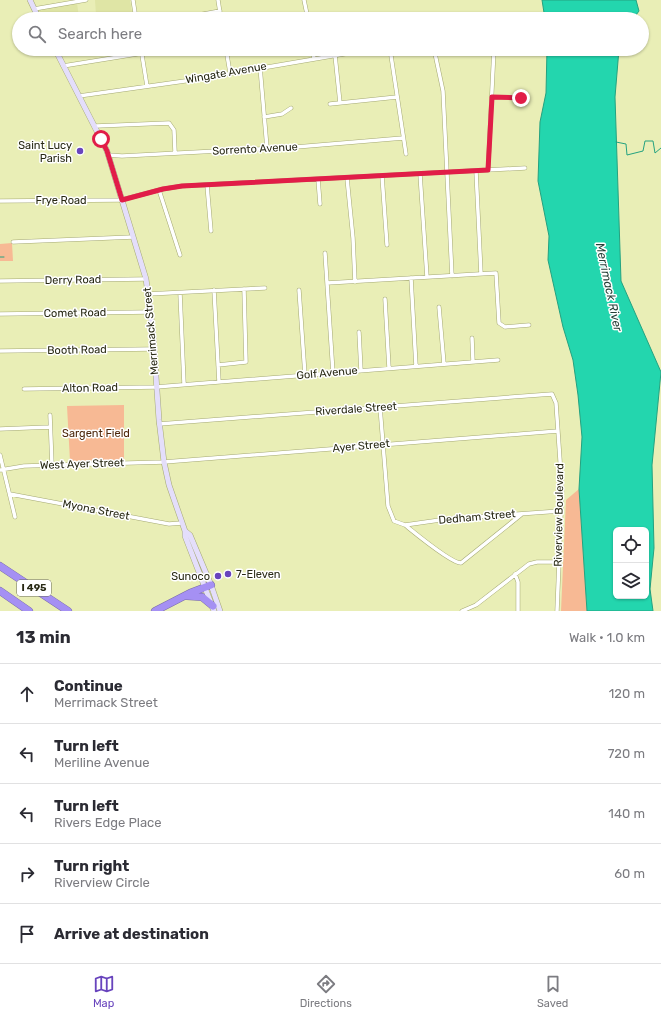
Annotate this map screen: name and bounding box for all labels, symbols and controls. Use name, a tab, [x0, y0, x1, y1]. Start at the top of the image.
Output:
search box	[12, 12, 649, 56]
icon: search	[26, 23, 48, 45]
text: Search here	[58, 25, 142, 43]
street label: Wingate Avenue	[184, 59, 268, 87]
route end	[512, 89, 530, 107]
route start	[92, 130, 110, 148]
place label: Saint Lucy Parish	[18, 139, 72, 165]
street label: Sorrento Avenue	[212, 140, 298, 158]
marker: Saint Lucy Parish	[75, 146, 85, 156]
street label: Frye Road	[35, 194, 87, 207]
water label: Merrimack River	[593, 241, 625, 333]
street label: Derry Road	[45, 273, 101, 287]
street label: Merrimack Street	[141, 286, 161, 375]
street label: Comet Road	[44, 306, 106, 320]
street label: Booth Road	[47, 343, 107, 357]
street label: Golf Avenue	[296, 364, 358, 382]
street label: Alton Road	[62, 381, 118, 395]
street label: Riverdale Street	[315, 400, 398, 418]
park label: Sargent Field	[62, 427, 130, 440]
street label: Ayer Street	[332, 437, 391, 455]
street label: West Ayer Street	[40, 456, 125, 472]
street label: Riverview Boulevard	[552, 463, 566, 567]
street label: Myona Street	[61, 497, 131, 523]
street label: Dedham Street	[438, 507, 517, 527]
map controls	[613, 527, 649, 599]
button: locate	[613, 527, 649, 563]
button: layers	[613, 563, 649, 599]
place label: 7-Eleven	[236, 568, 281, 581]
marker: 7-Eleven	[223, 569, 233, 579]
place label: Sunoco	[171, 570, 210, 583]
marker: Sunoco	[213, 571, 223, 581]
road number: I 495	[17, 580, 51, 596]
text: 13 min	[16, 627, 71, 647]
text: Walk · 1.0 km	[569, 630, 645, 645]
text: Continue	[54, 677, 123, 695]
icon: ahead	[16, 683, 38, 705]
text: 120 m	[609, 686, 645, 701]
text: Merrimack Street	[54, 695, 158, 710]
text: Turn left	[54, 737, 119, 755]
icon: left	[16, 743, 38, 765]
text: 720 m	[608, 746, 645, 761]
text: Meriline Avenue	[54, 755, 150, 770]
text: Turn left	[54, 797, 119, 815]
icon: left	[16, 803, 38, 825]
text: 140 m	[608, 806, 645, 821]
text: Rivers Edge Place	[54, 815, 162, 830]
text: Turn right	[54, 857, 129, 875]
icon: right	[16, 863, 38, 885]
text: 60 m	[614, 866, 645, 881]
text: Riverview Circle	[54, 875, 150, 890]
icon: arrive	[16, 923, 38, 945]
text: Arrive at destination	[54, 925, 209, 943]
tab: Map	[93, 973, 115, 1010]
tab: Directions	[300, 973, 352, 1010]
tab: Saved	[537, 973, 568, 1010]

